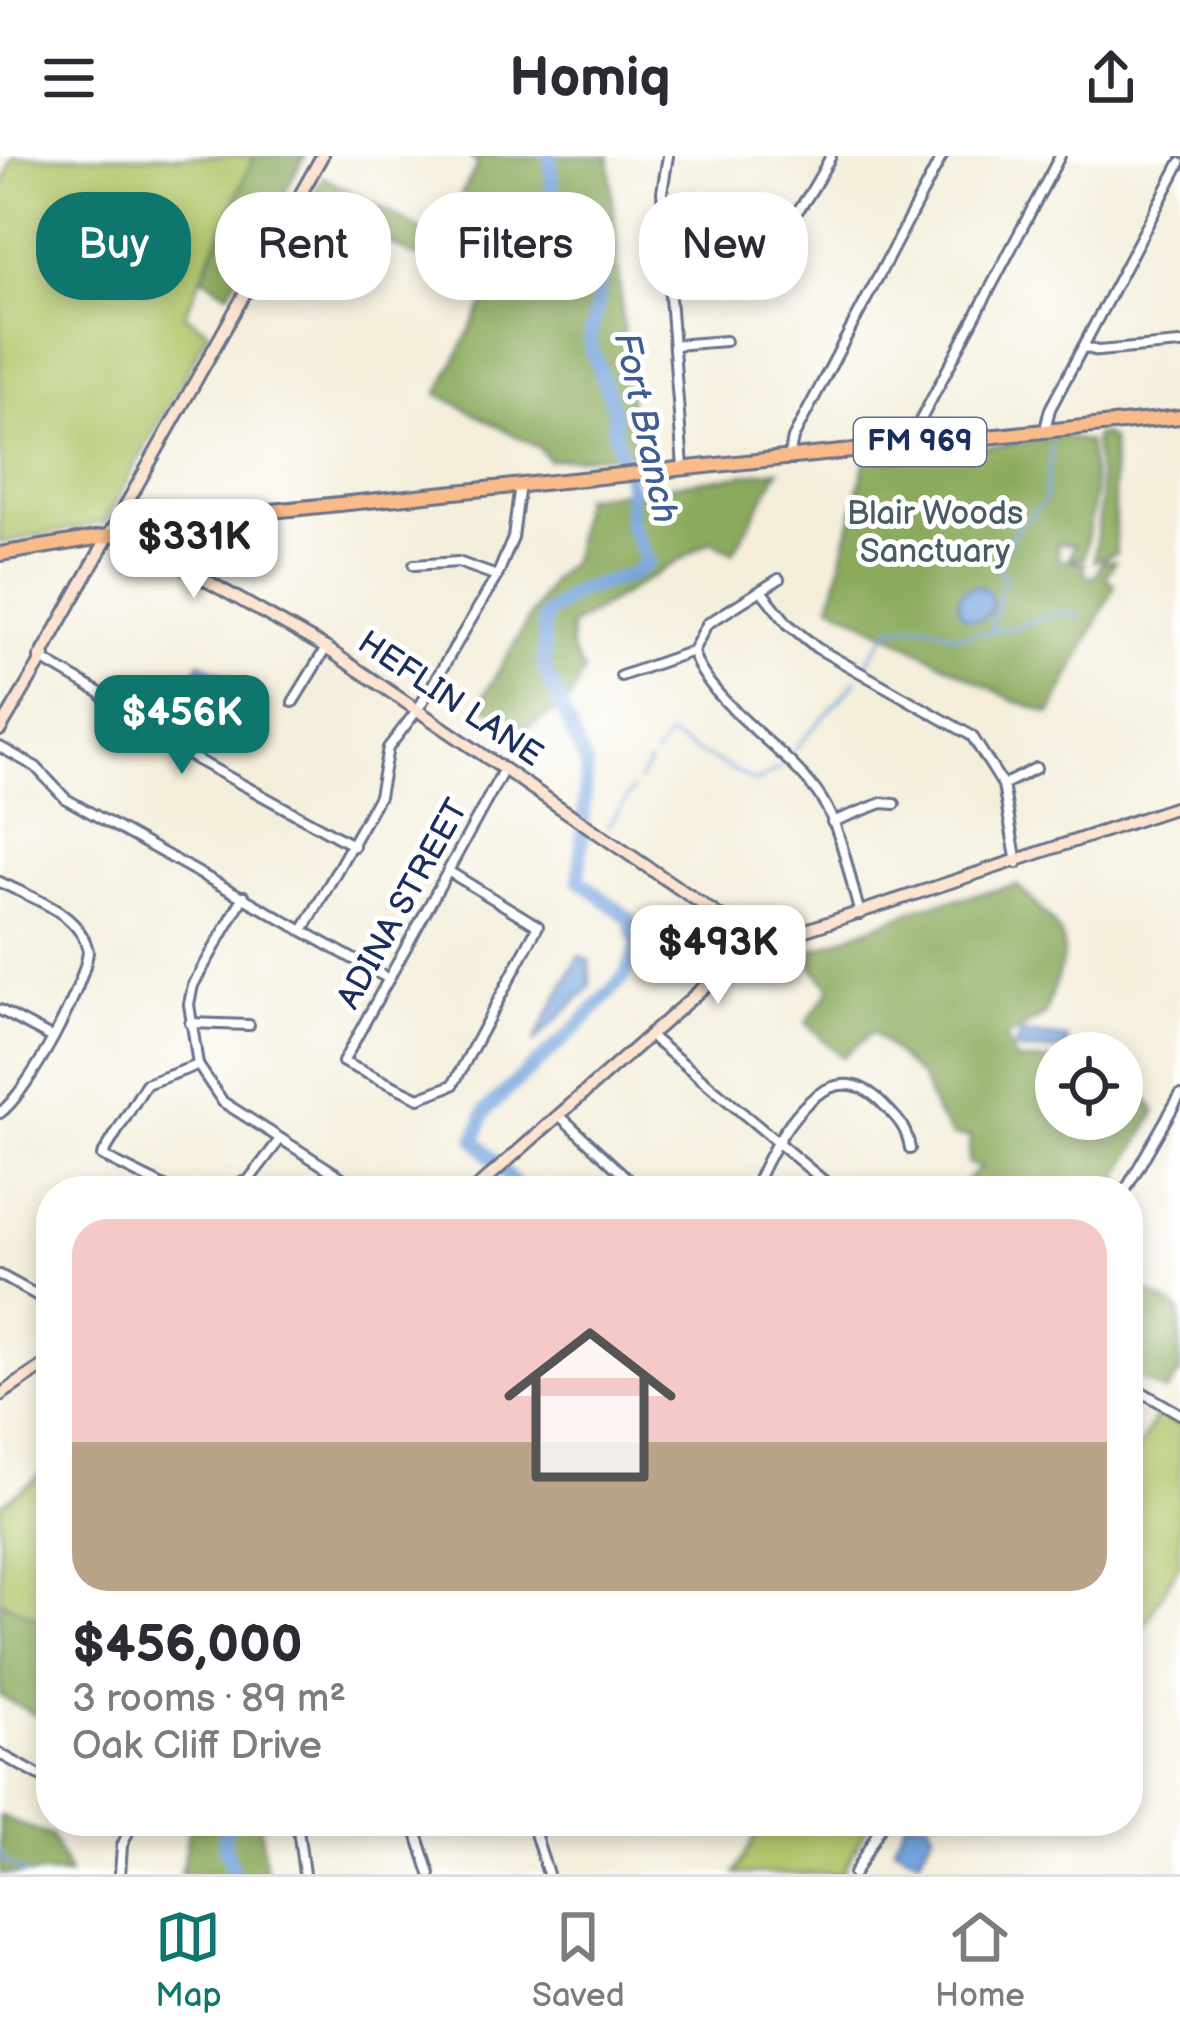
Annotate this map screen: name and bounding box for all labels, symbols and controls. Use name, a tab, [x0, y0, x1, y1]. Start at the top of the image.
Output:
icon: menu	[36, 45, 102, 111]
icon: share	[1078, 45, 1144, 111]
text: Homiq	[509, 46, 671, 111]
chip: Buy	[36, 192, 191, 300]
chip: Rent	[215, 192, 391, 300]
chip: Filters	[415, 192, 615, 300]
chip: New	[639, 192, 808, 300]
water label: Fort Branch	[604, 329, 686, 527]
road number: FM 969	[854, 418, 986, 466]
park label: Blair Woods Sanctuary	[847, 494, 1023, 572]
pin: $331K	[110, 499, 278, 601]
text: $331K	[137, 514, 251, 561]
street label: HEFLIN LANE	[350, 623, 550, 775]
pin: $456K	[98, 675, 266, 777]
text: $456K	[121, 690, 243, 737]
street label: ADINA STREET	[329, 792, 477, 1016]
pin: $493K	[634, 905, 802, 1007]
text: $493K	[658, 920, 778, 967]
map controls	[1035, 1032, 1143, 1140]
button: locate	[1035, 1032, 1143, 1140]
icon: home	[482, 1297, 698, 1513]
text: $456,000	[72, 1615, 303, 1676]
text: 3 rooms · 89 m²	[72, 1676, 346, 1723]
text: Oak Cliff Drive	[72, 1723, 322, 1770]
tab: Map	[155, 1904, 222, 2016]
tab: Saved	[532, 1904, 625, 2016]
tab: Home	[935, 1904, 1025, 2016]

